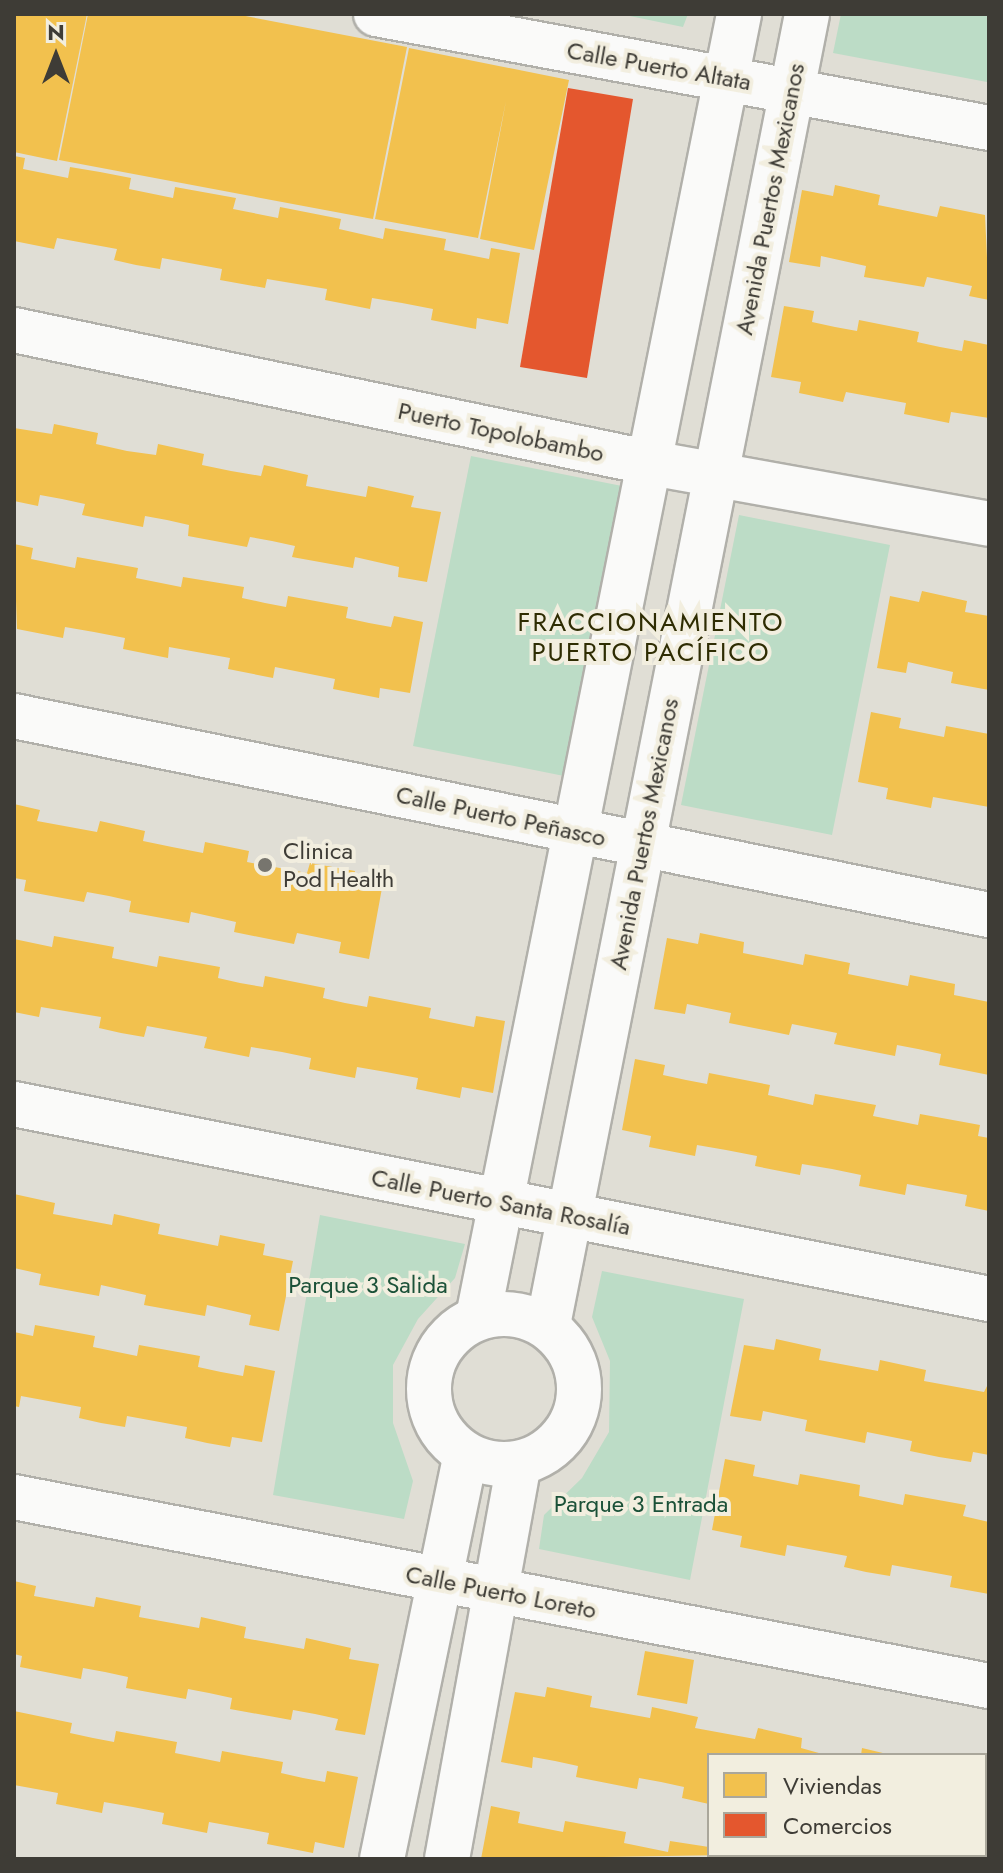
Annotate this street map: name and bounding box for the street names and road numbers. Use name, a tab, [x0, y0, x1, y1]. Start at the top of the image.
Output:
street label: Calle Puerto Altata	[565, 36, 753, 96]
street label: Avenida Puertos Mexicanos	[730, 61, 810, 337]
street label: Puerto Topolobambo	[395, 396, 607, 468]
street label: Avenida Puertos Mexicanos	[604, 696, 684, 972]
street label: Calle Puerto Peñasco	[393, 780, 609, 852]
street label: Calle Puerto Santa Rosalía	[369, 1163, 633, 1241]
street label: Calle Puerto Loreto	[403, 1559, 599, 1625]

